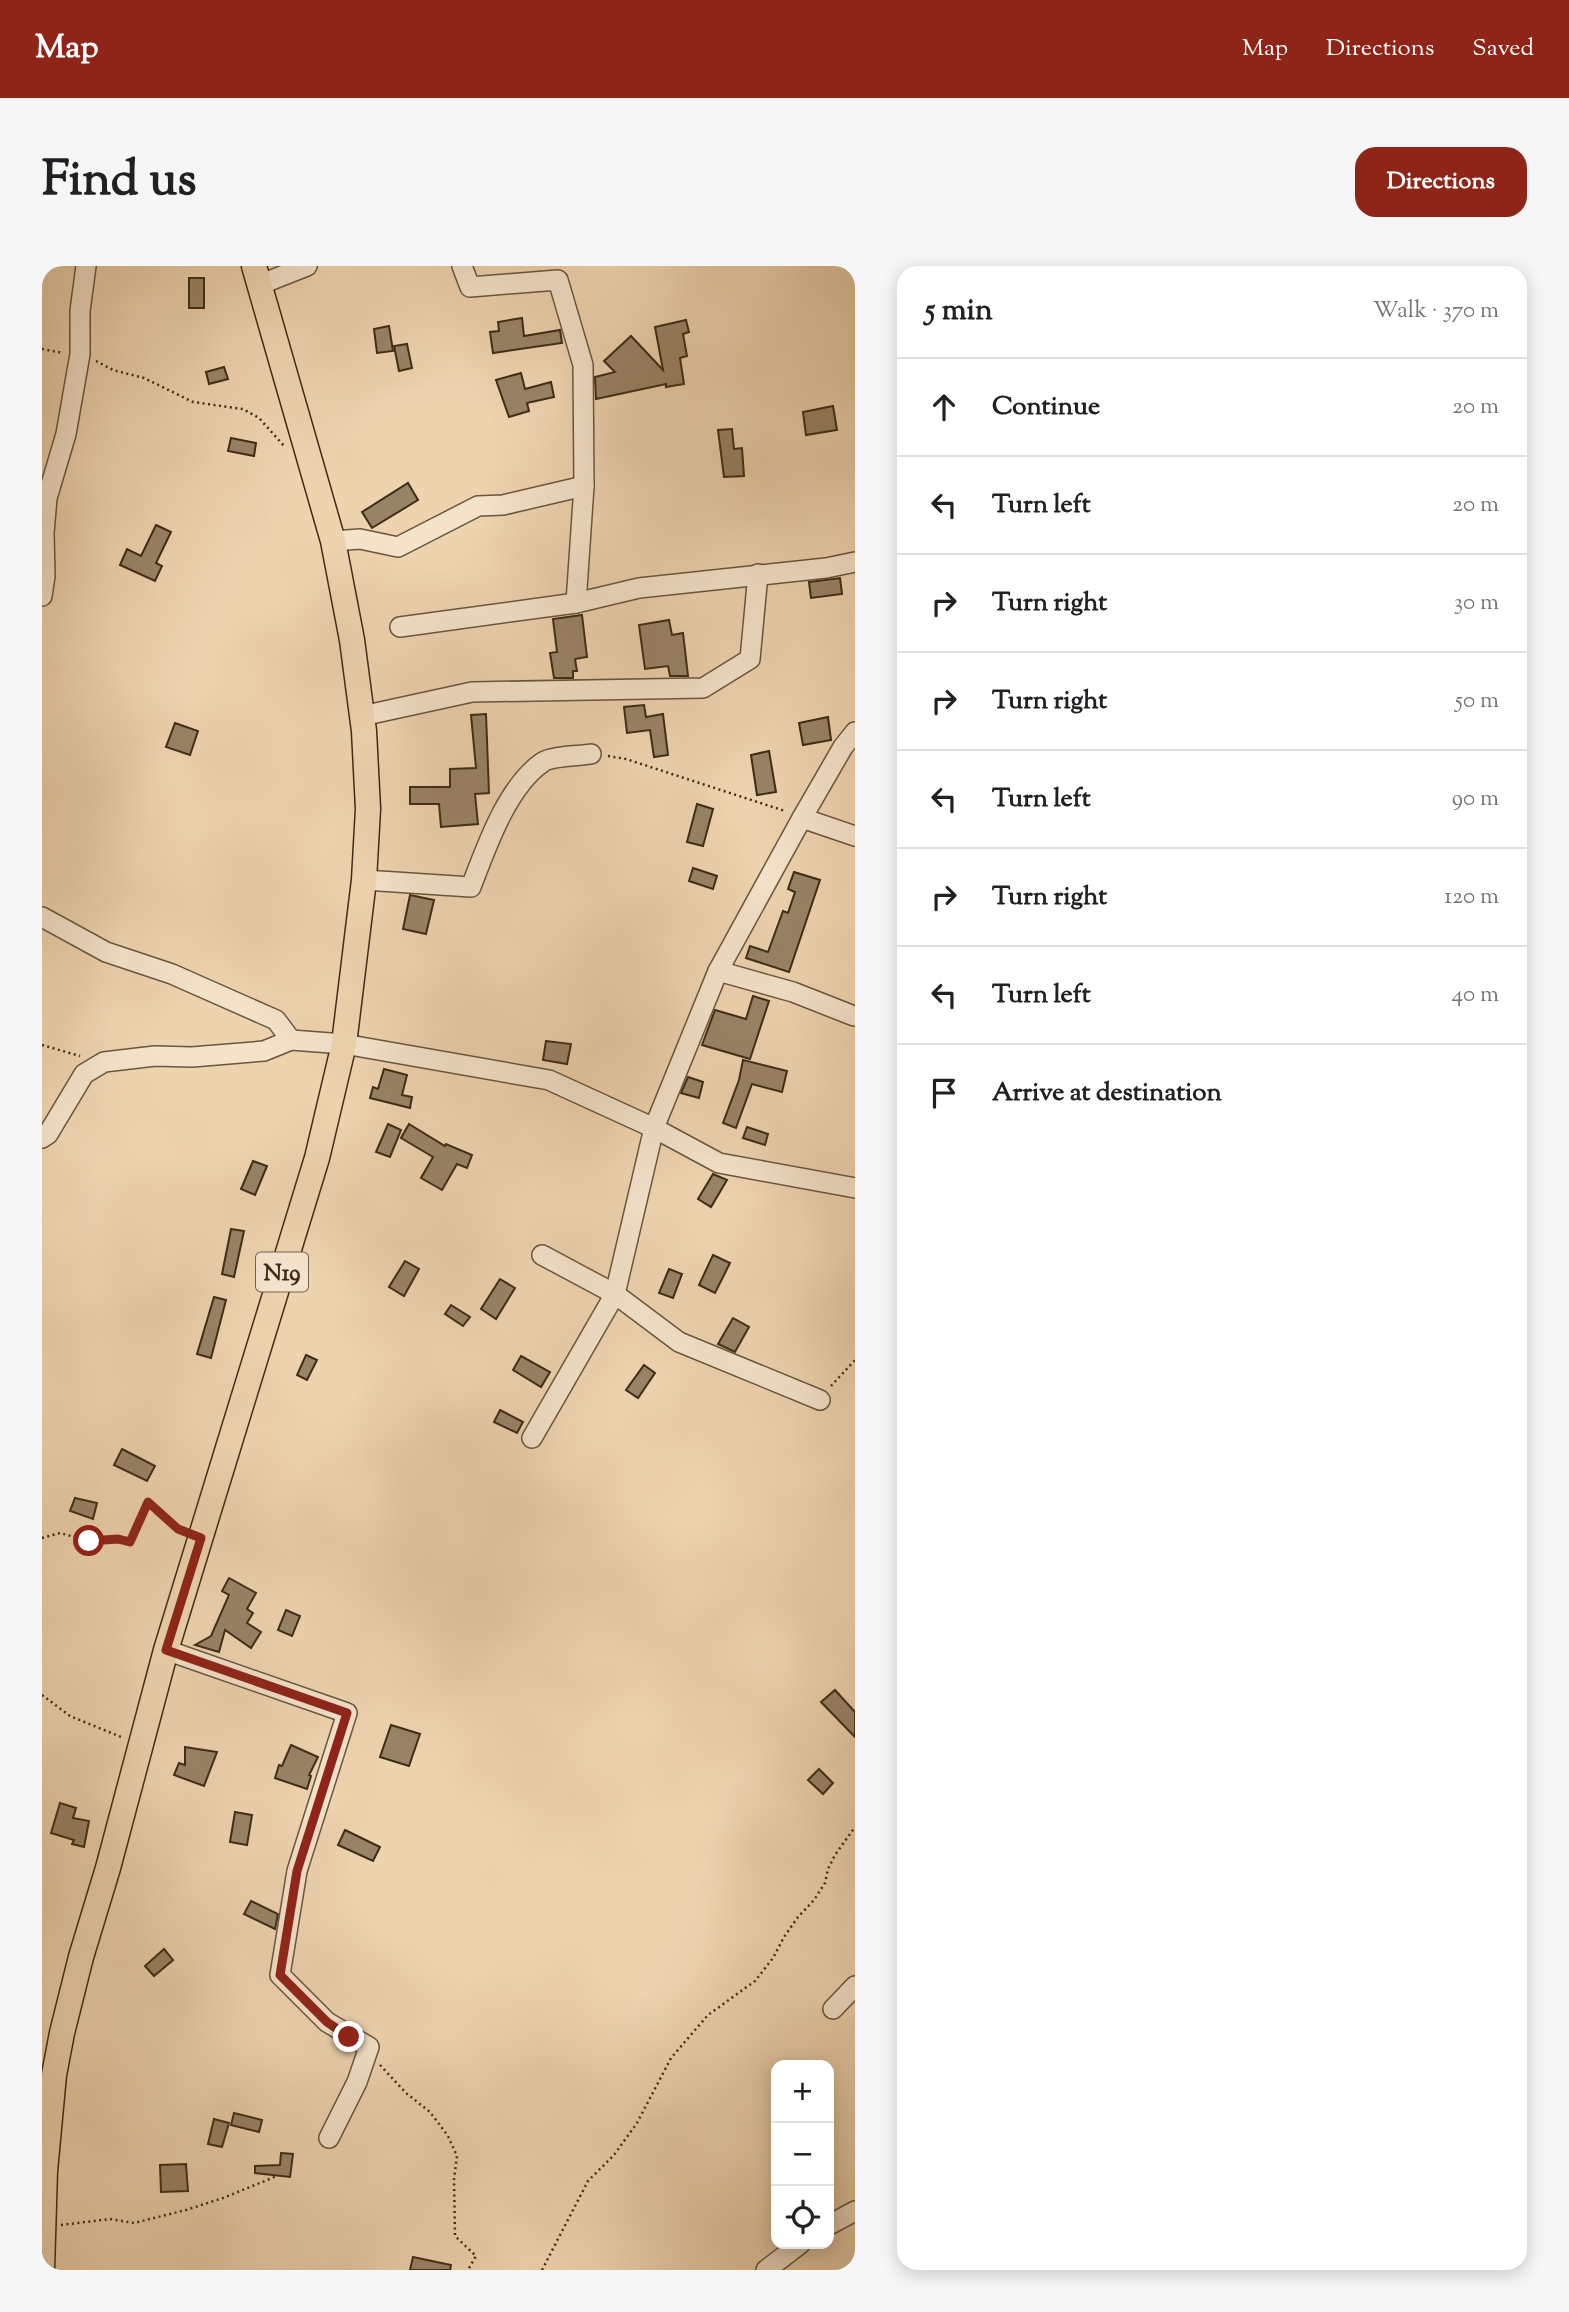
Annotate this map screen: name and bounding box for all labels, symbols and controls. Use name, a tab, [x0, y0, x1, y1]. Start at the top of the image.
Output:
text: Map	[35, 25, 99, 73]
text: Map	[1242, 32, 1288, 66]
text: Directions	[1326, 32, 1434, 66]
text: Saved	[1472, 32, 1534, 66]
text: Find us	[42, 147, 196, 217]
button: Directions	[1355, 147, 1527, 217]
text: 5 min	[925, 290, 993, 333]
text: Walk · 370 m	[1373, 295, 1499, 328]
icon: ahead	[925, 388, 963, 426]
text: Continue	[992, 389, 1100, 426]
text: 20 m	[1452, 391, 1499, 424]
icon: left	[925, 486, 963, 524]
text: Turn left	[992, 487, 1091, 524]
text: 20 m	[1452, 489, 1499, 522]
icon: right	[925, 584, 963, 622]
text: Turn right	[992, 585, 1107, 622]
text: 30 m	[1454, 587, 1499, 620]
icon: right	[925, 682, 963, 720]
text: Turn right	[992, 683, 1107, 720]
text: 50 m	[1455, 685, 1499, 718]
icon: left	[925, 780, 963, 818]
text: Turn left	[992, 781, 1091, 818]
text: 90 m	[1452, 783, 1499, 816]
icon: right	[925, 878, 963, 916]
text: Turn right	[992, 879, 1107, 916]
text: 120 m	[1444, 881, 1499, 914]
icon: left	[925, 976, 963, 1014]
text: Turn left	[992, 977, 1091, 1014]
text: 40 m	[1452, 979, 1499, 1012]
icon: arrive	[925, 1074, 963, 1112]
text: Arrive at destination	[992, 1075, 1222, 1112]
road number: N19	[256, 1253, 308, 1292]
route start	[73, 1525, 104, 1556]
route end	[333, 2021, 364, 2052]
map controls	[771, 2060, 834, 2249]
button: +	[771, 2060, 834, 2123]
button: −	[771, 2123, 834, 2186]
button: locate	[771, 2186, 834, 2249]

